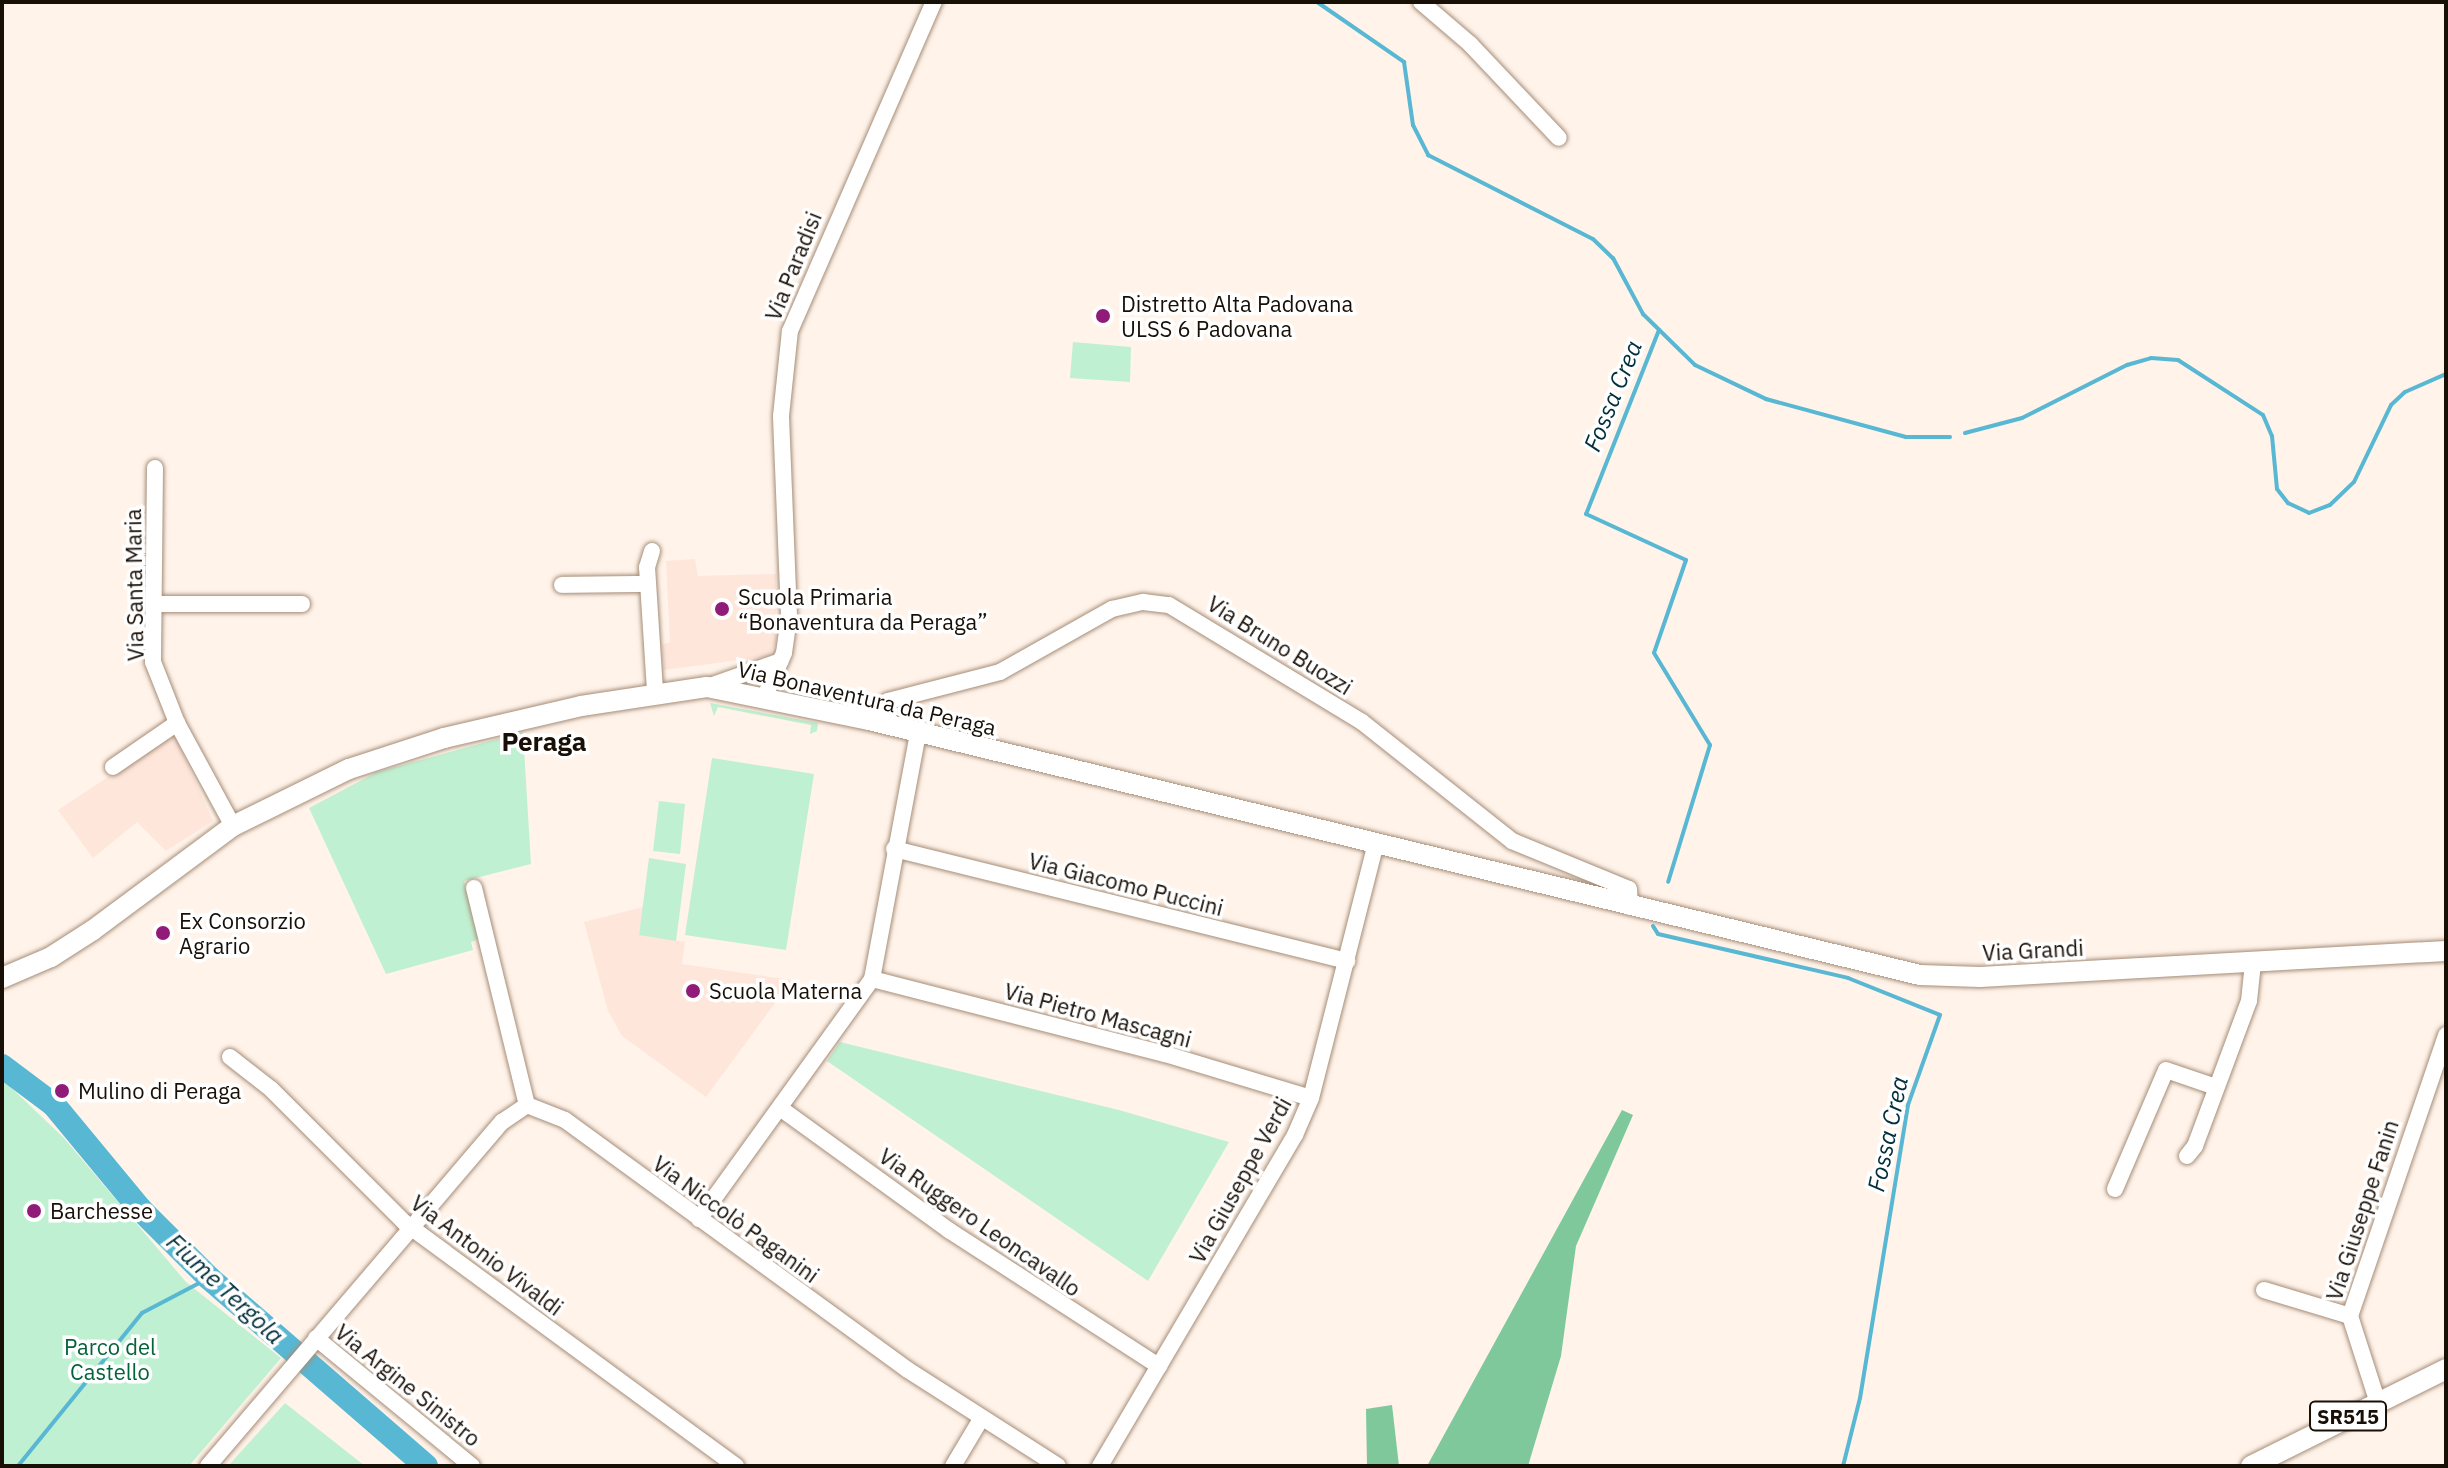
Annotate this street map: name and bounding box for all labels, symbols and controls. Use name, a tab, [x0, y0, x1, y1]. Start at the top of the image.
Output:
street label: Via Paradisi	[759, 208, 827, 324]
place label: Distretto Alta Padovana ULSS 6 Padovana	[1121, 290, 1353, 342]
marker: Distretto Alta Padovana ULSS 6 Padovana	[1092, 305, 1114, 327]
water label: Fossa Crea	[1578, 336, 1648, 456]
street label: Via Santa Maria	[119, 509, 149, 661]
place label: Scuola Primaria “Bonaventura da Peraga”	[738, 583, 988, 634]
street label: Via Bruno Buozzi	[1203, 590, 1357, 700]
marker: Scuola Primaria “Bonaventura da Peraga”	[713, 600, 731, 618]
street label: Via Bonaventura da Peraga	[735, 655, 999, 741]
district label: Peraga	[501, 726, 587, 758]
street label: Via Giacomo Puccini	[1026, 847, 1226, 921]
place label: Ex Consorzio Agrario	[179, 907, 306, 958]
marker: Ex Consorzio Agrario	[154, 924, 172, 942]
street label: Via Grandi	[1982, 934, 2084, 966]
street label: Via Pietro Mascagni	[1002, 977, 1194, 1053]
place label: Scuola Materna	[709, 978, 862, 1004]
marker: Scuola Materna	[684, 982, 702, 1000]
water label: Fossa Crea	[1862, 1074, 1914, 1194]
place label: Mulino di Peraga	[78, 1078, 241, 1104]
marker: Mulino di Peraga	[53, 1082, 71, 1100]
street label: Via Giuseppe Verdi	[1183, 1092, 1297, 1268]
street label: Via Giuseppe Fanin	[2320, 1116, 2404, 1304]
street label: Via Ruggero Leoncavallo	[874, 1142, 1086, 1302]
street label: Via Niccolò Paganini	[648, 1150, 824, 1288]
street label: Via Antonio Vivaldi	[406, 1189, 568, 1321]
place label: Barchesse	[50, 1198, 153, 1224]
marker: Barchesse	[25, 1202, 43, 1220]
water label: Fiume Tergola	[161, 1228, 289, 1350]
street label: Via Argine Sinistro	[330, 1318, 486, 1452]
park label: Parco del Castello	[64, 1333, 156, 1384]
road number: SR515	[2308, 1400, 2388, 1432]

